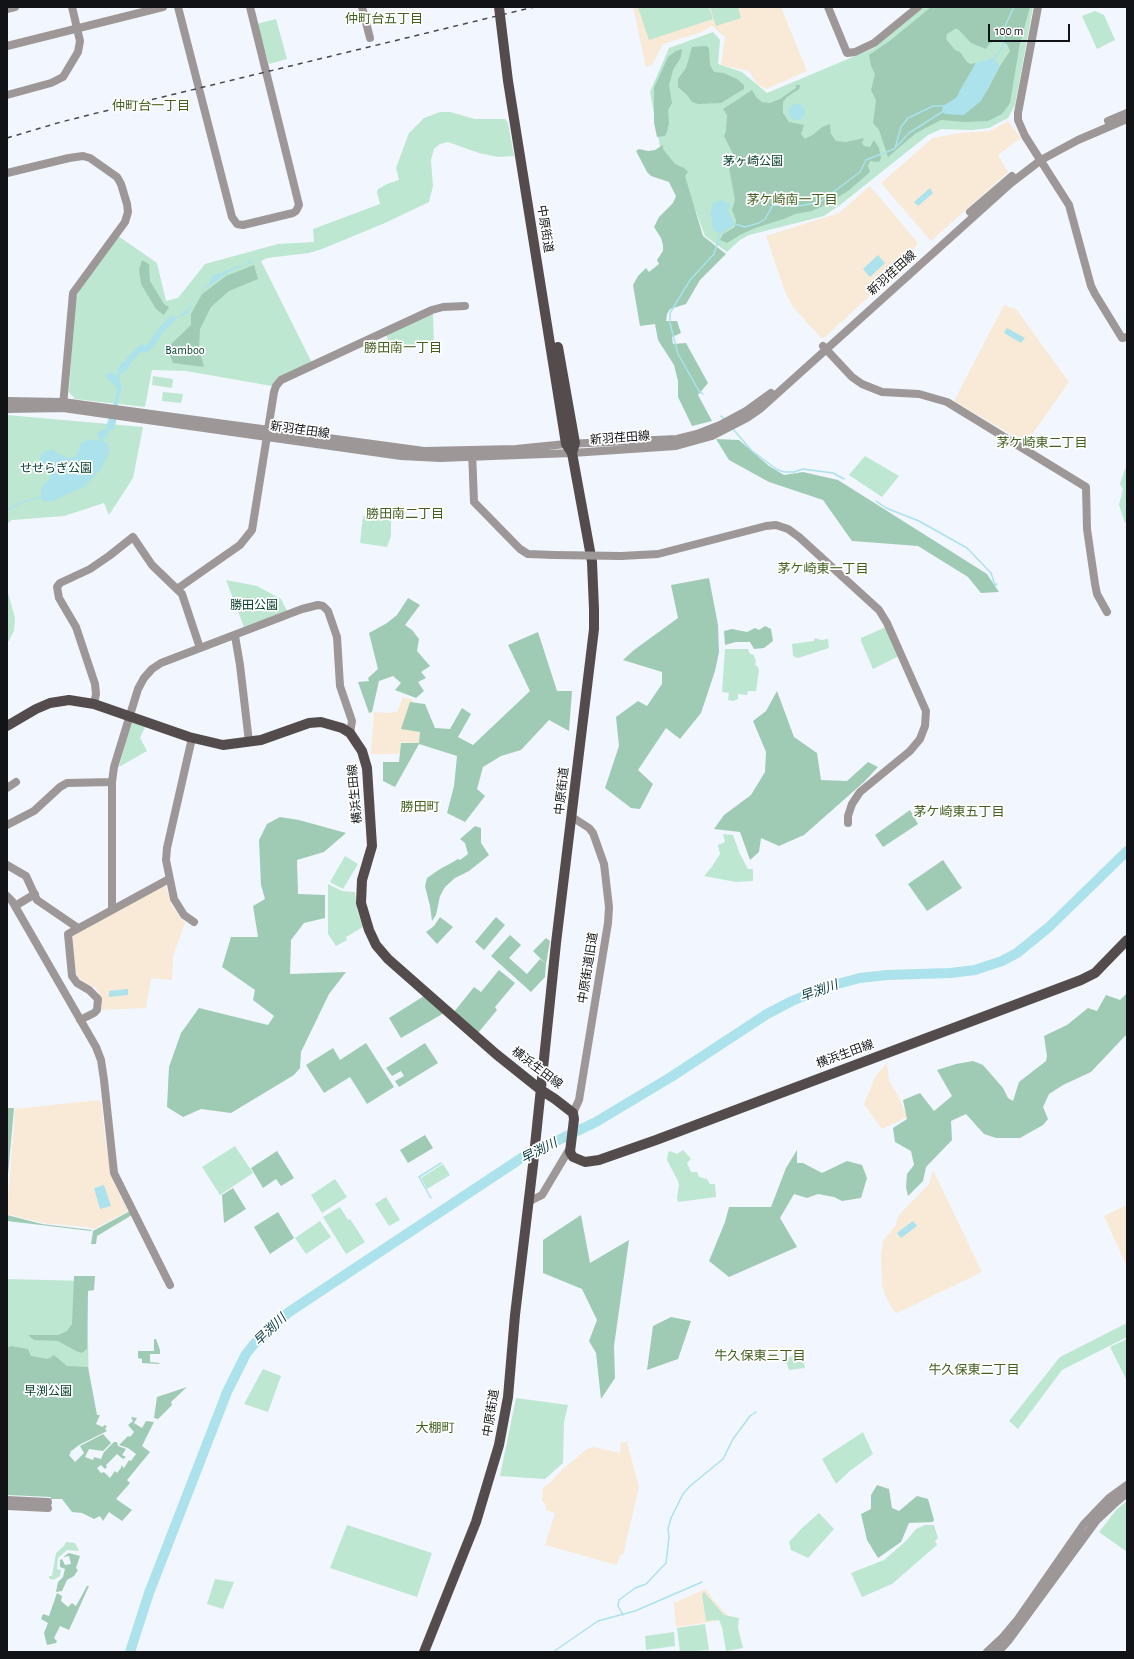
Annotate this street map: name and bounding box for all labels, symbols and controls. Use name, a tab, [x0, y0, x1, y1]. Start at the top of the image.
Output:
district label: 仲町台五丁目	[345, 11, 423, 27]
scale bar	[990, 16, 1072, 42]
text: 100 m	[995, 25, 1023, 37]
district label: 仲町台一丁目	[112, 98, 190, 114]
park label: 茅ヶ崎公園	[723, 154, 783, 168]
district label: 茅ケ崎南一丁目	[747, 192, 837, 208]
street label: 中原街道	[534, 204, 556, 254]
street label: 新羽荏田線	[865, 248, 919, 298]
district label: 勝田南一丁目	[364, 340, 442, 356]
park label: Bamboo	[165, 343, 205, 357]
street label: 新羽荏田線	[269, 419, 331, 441]
street label: 新羽荏田線	[590, 429, 650, 447]
district label: 茅ケ崎東二丁目	[997, 435, 1087, 451]
park label: せせらぎ公園	[20, 461, 92, 475]
district label: 勝田南二丁目	[366, 506, 444, 522]
district label: 茅ケ崎東一丁目	[778, 561, 868, 577]
park label: 勝田公園	[230, 598, 278, 612]
street label: 横浜生田線	[345, 763, 365, 825]
street label: 中原街道	[552, 766, 572, 816]
district label: 勝田町	[401, 799, 439, 815]
district label: 茅ケ崎東五丁目	[914, 804, 1004, 820]
street label: 中原街道旧道	[575, 931, 601, 1005]
water label: 早渕川	[798, 977, 840, 1005]
street label: 横浜生田線	[814, 1037, 876, 1071]
street label: 横浜生田線	[509, 1044, 565, 1092]
water label: 早渕川	[518, 1135, 560, 1167]
water label: 早渕川	[251, 1311, 289, 1349]
district label: 牛久保東三丁目	[715, 1348, 805, 1364]
district label: 牛久保東二丁目	[929, 1362, 1019, 1378]
park label: 早渕公園	[24, 1384, 72, 1398]
street label: 中原街道	[480, 1388, 502, 1438]
district label: 大棚町	[416, 1420, 454, 1436]

